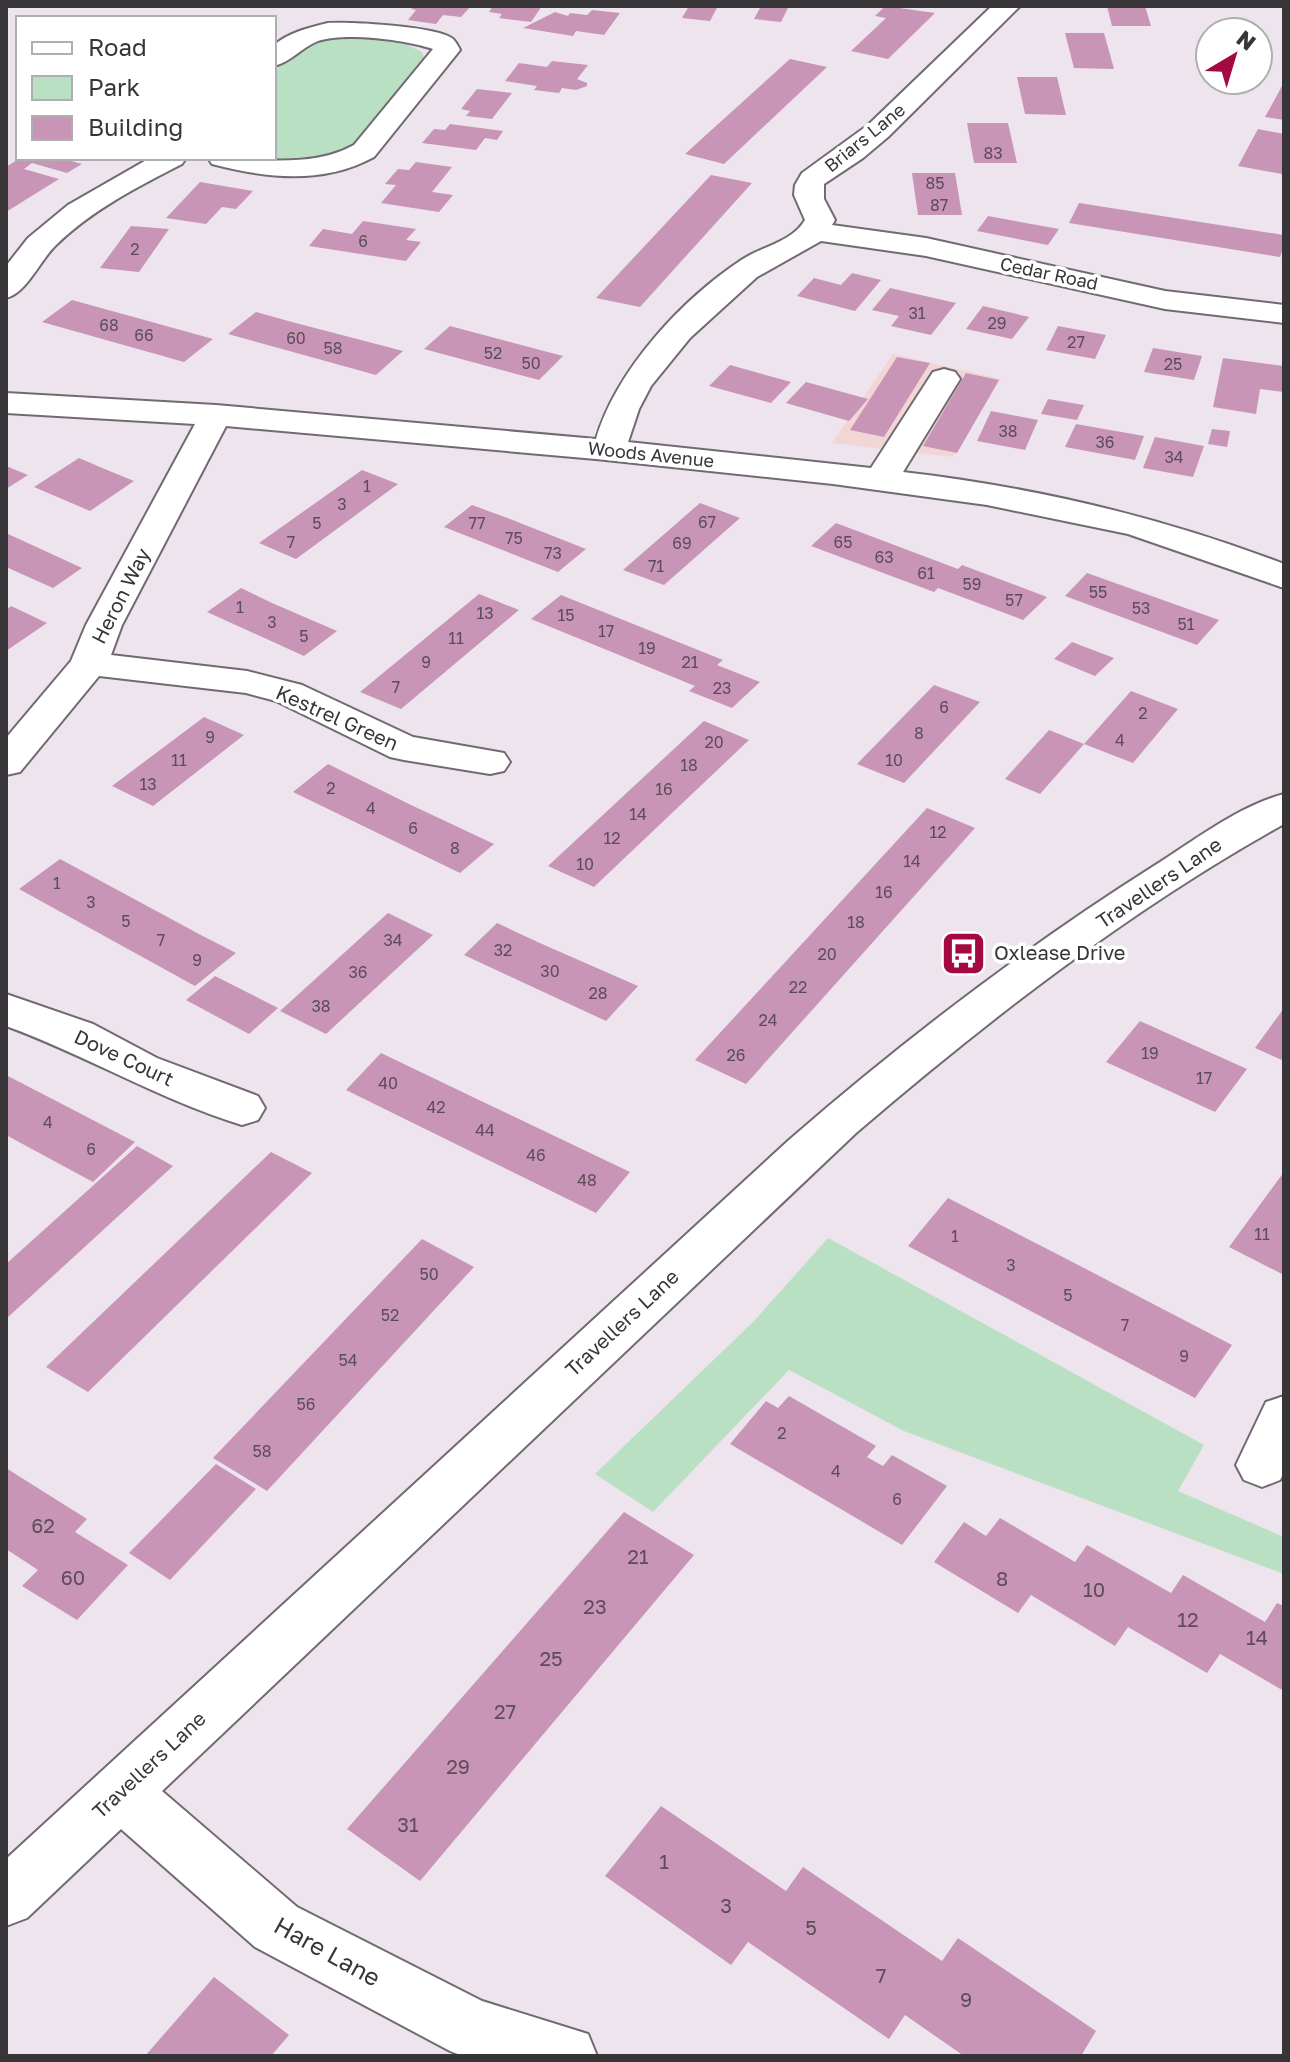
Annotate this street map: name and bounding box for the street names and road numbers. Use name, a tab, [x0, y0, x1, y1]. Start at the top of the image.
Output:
street label: Briars Lane	[820, 98, 909, 176]
street label: Cedar Road	[998, 252, 1100, 294]
street label: Woods Avenue	[587, 436, 715, 472]
street label: Heron Way	[86, 544, 154, 647]
street label: Kestrel Green	[273, 679, 402, 755]
street label: Travellers Lane	[1091, 831, 1226, 933]
street label: Dove Court	[71, 1024, 178, 1091]
street label: Travellers Lane	[560, 1264, 683, 1381]
street label: Travellers Lane	[87, 1706, 210, 1823]
street label: Hare Lane	[270, 1910, 386, 1992]

